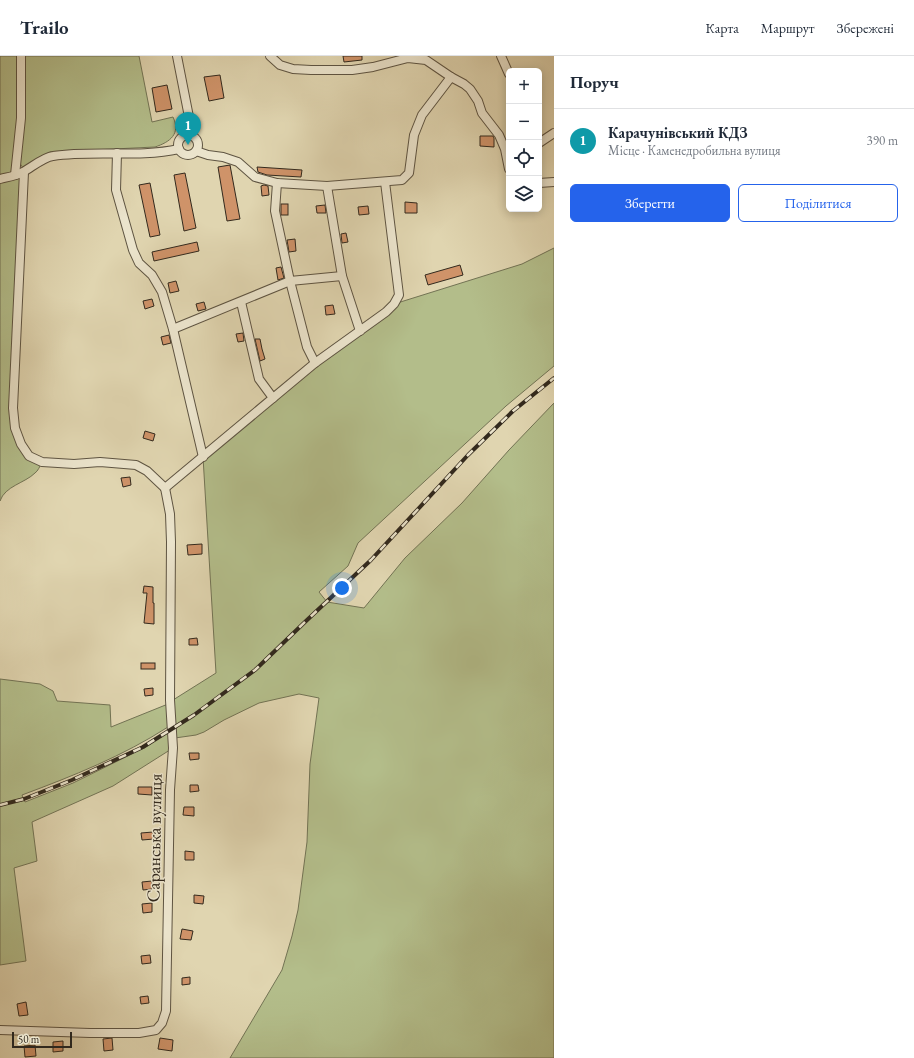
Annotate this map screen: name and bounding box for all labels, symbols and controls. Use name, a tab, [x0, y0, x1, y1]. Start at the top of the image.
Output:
text: Trailo	[20, 15, 69, 40]
text: Карта	[705, 19, 739, 37]
text: Маршрут	[761, 19, 815, 37]
text: Збережені	[837, 19, 894, 37]
map controls	[506, 68, 542, 212]
button: +	[506, 68, 542, 104]
text: Поруч	[570, 71, 619, 93]
button: −	[506, 104, 542, 140]
pin: 1	[175, 112, 201, 145]
text: Карачунівський КДЗ	[608, 123, 748, 142]
text: 1	[580, 132, 586, 149]
text: 390 m	[867, 132, 898, 149]
button: locate	[506, 140, 542, 176]
text: Місце · Каменедробильна вулиця	[608, 142, 781, 159]
button: layers	[506, 176, 542, 212]
button: Зберегти	[570, 184, 730, 222]
button: Поділитися	[738, 184, 898, 222]
your location	[332, 578, 352, 598]
street label: Саранська вулиця	[141, 773, 167, 903]
scale bar	[12, 1030, 72, 1049]
text: 50 m	[18, 1032, 39, 1046]

